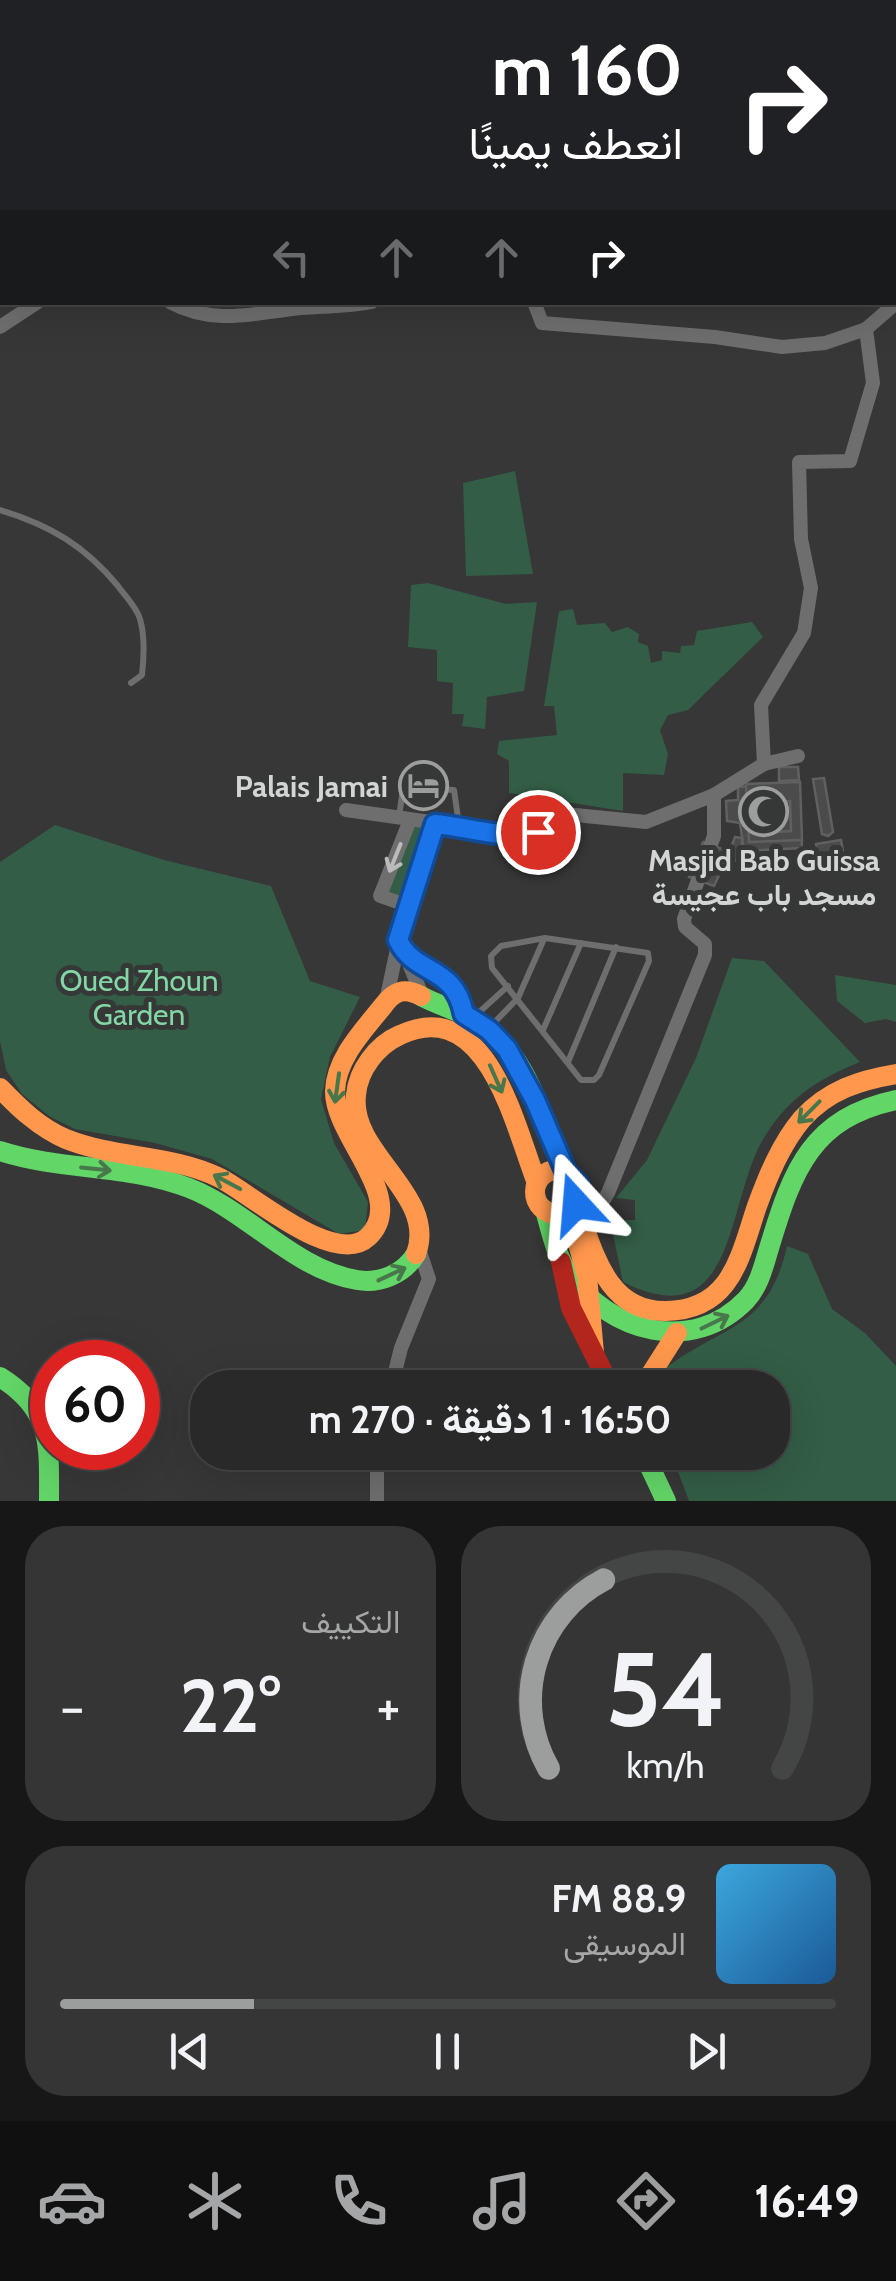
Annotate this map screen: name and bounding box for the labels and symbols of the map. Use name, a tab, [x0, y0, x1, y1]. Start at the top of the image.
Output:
hotel icon: Palais Jamai	[397, 760, 449, 812]
place label: Palais Jamai	[235, 768, 388, 805]
mosque icon: Masjid Bab Guissa مسجد باب عجيسة	[738, 785, 790, 837]
pin	[496, 790, 581, 875]
one-way arrow	[385, 842, 403, 873]
place label: Masjid Bab Guissa مسجد باب عجيسة	[648, 842, 880, 913]
park label: Oued Zhoun Garden	[59, 962, 219, 1033]
one-way arrow	[488, 1063, 506, 1094]
one-way arrow	[328, 1071, 346, 1103]
one-way arrow	[798, 1100, 822, 1124]
position arrow	[524, 1152, 628, 1256]
one-way arrow	[79, 1159, 111, 1178]
one-way arrow	[213, 1172, 243, 1191]
one-way arrow	[376, 1263, 406, 1282]
one-way arrow	[699, 1311, 729, 1330]
speed limit sign: 60	[30, 1340, 160, 1470]

